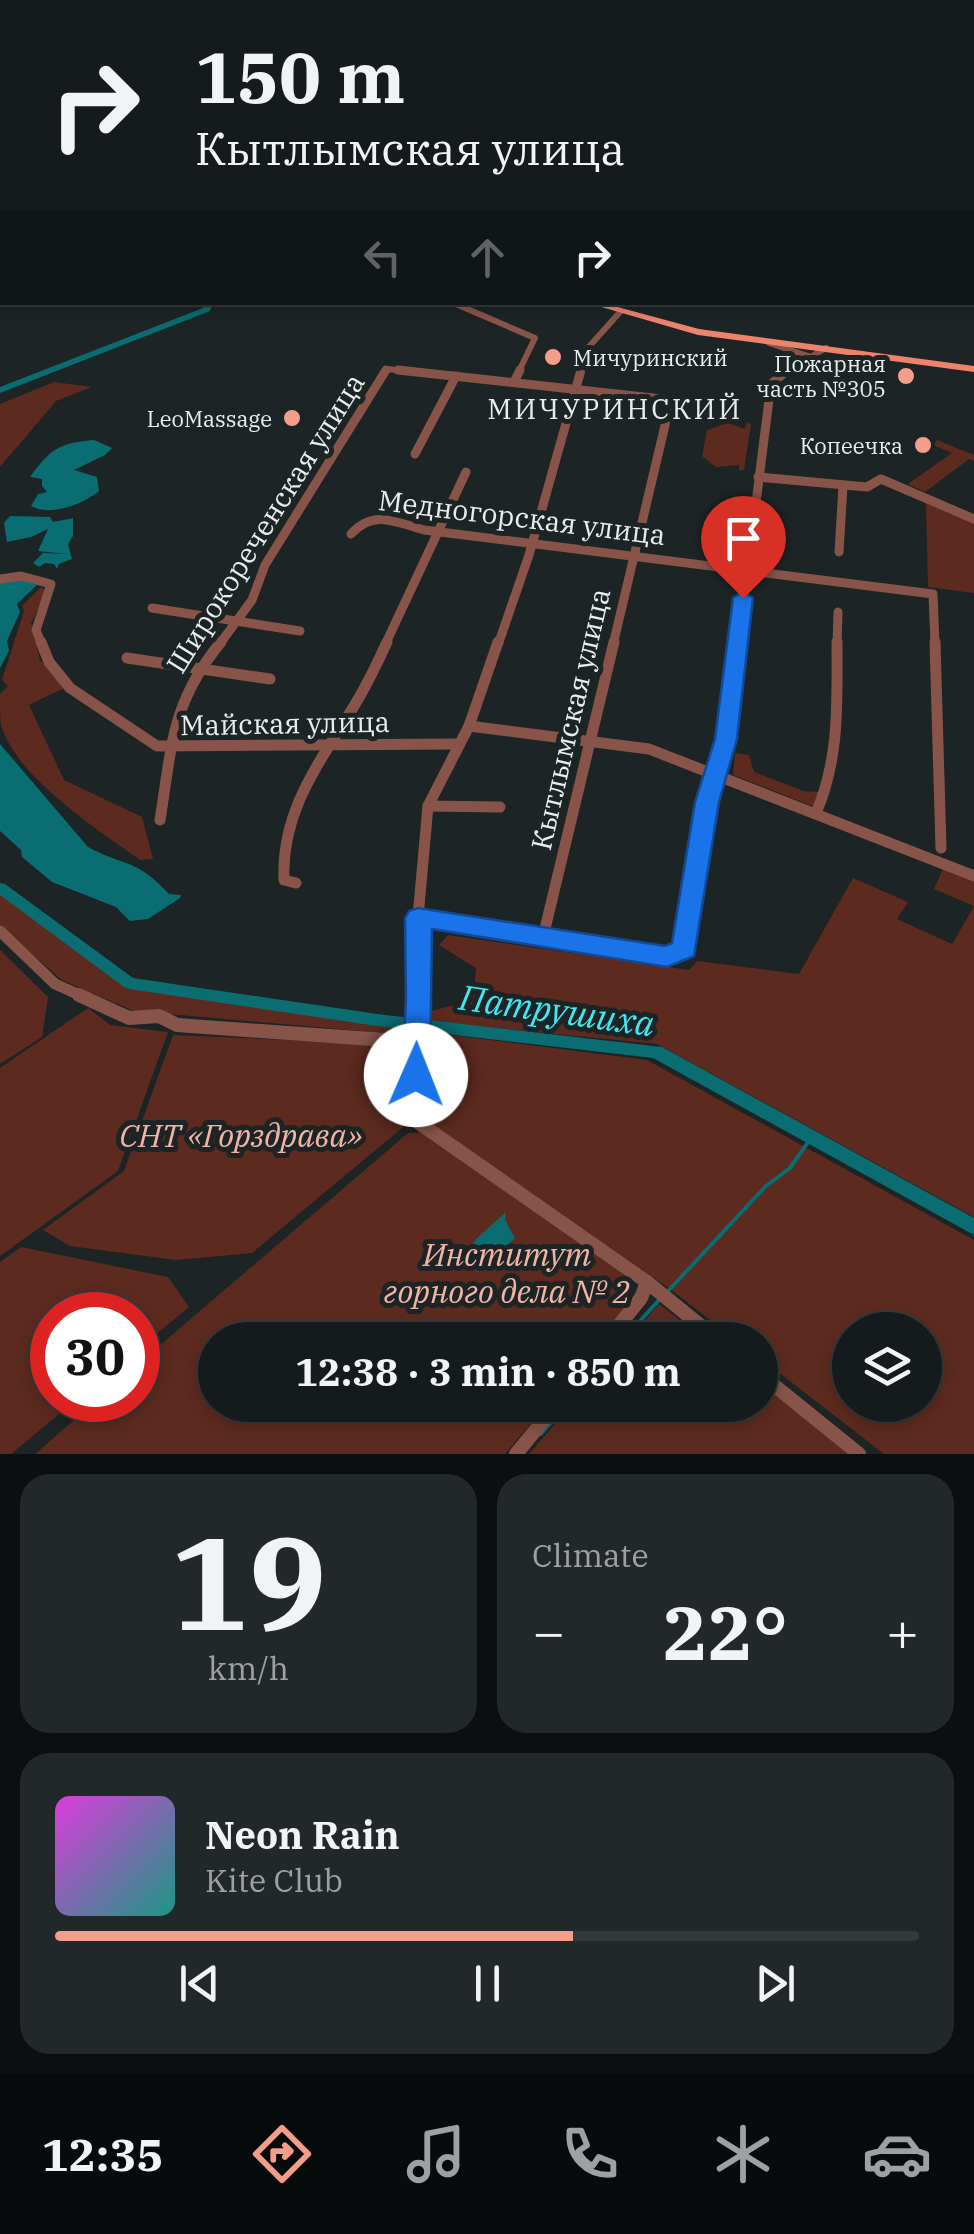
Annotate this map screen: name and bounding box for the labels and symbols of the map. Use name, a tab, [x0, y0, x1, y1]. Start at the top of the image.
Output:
place label: Мичуринский	[573, 343, 728, 372]
marker: Мичуринский	[542, 346, 564, 368]
place label: Пожарная часть №305	[756, 349, 886, 403]
marker: Пожарная часть №305	[895, 365, 917, 387]
street label: Широкореченская улица	[158, 366, 372, 680]
district label: МИЧУРИНСКИЙ	[487, 390, 743, 427]
place label: LeoMassage	[147, 404, 272, 433]
marker: LeoMassage	[281, 407, 303, 429]
place label: Копеечка	[800, 431, 903, 460]
marker: Копеечка	[912, 434, 934, 456]
street label: Медногорская улица	[376, 481, 668, 553]
pin	[701, 496, 786, 599]
street label: Кытлымская улица	[522, 584, 618, 854]
street label: Майская улица	[180, 703, 390, 743]
water label: Патрушиха	[456, 973, 657, 1046]
position arrow	[364, 1023, 468, 1127]
park label: СНТ «Горздрава»	[119, 1114, 363, 1156]
park label: Институт горного дела № 2	[384, 1233, 630, 1312]
speed limit sign: 30	[30, 1292, 160, 1422]

